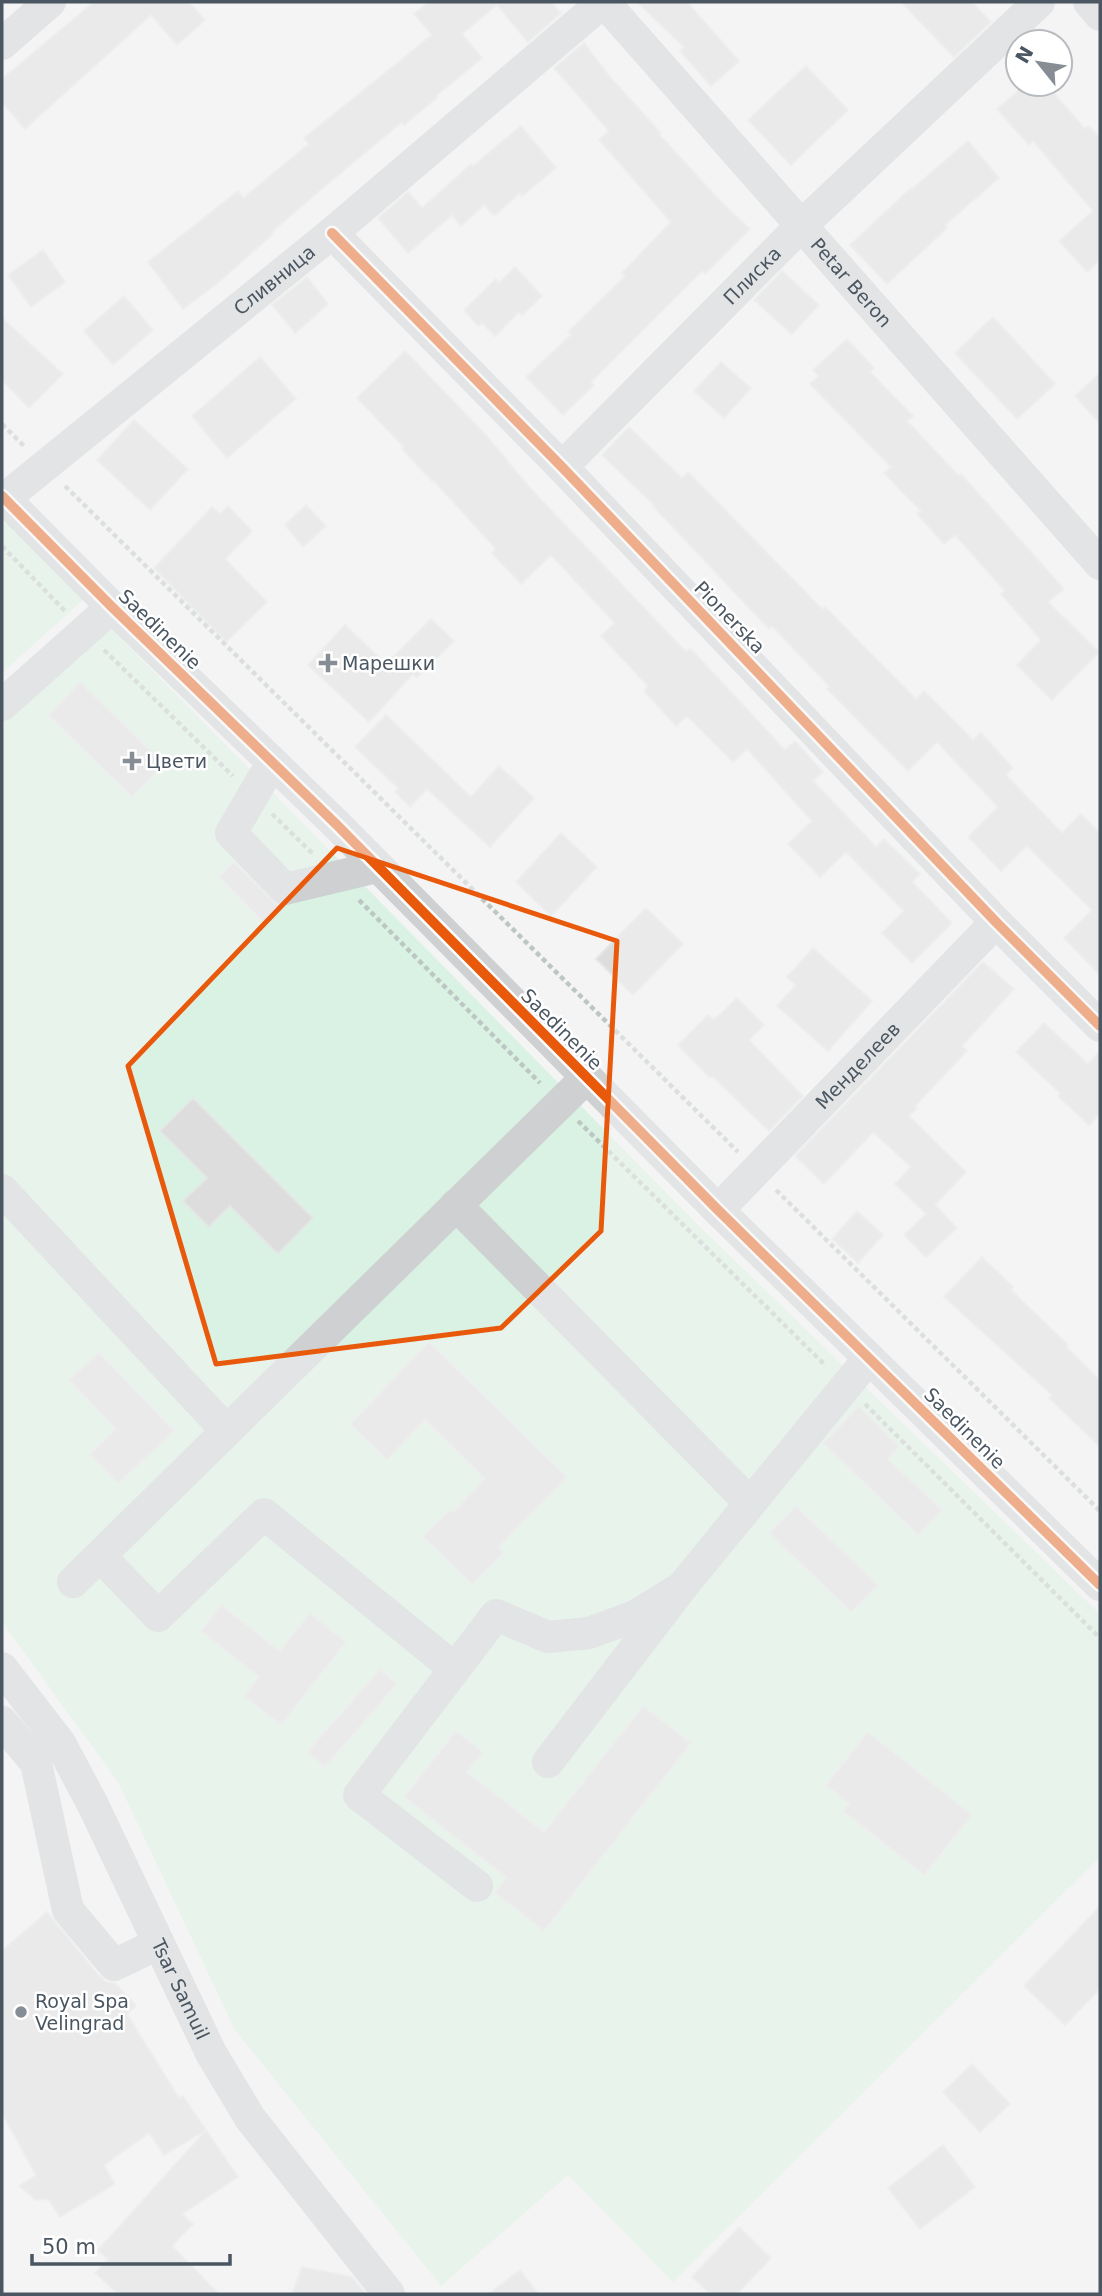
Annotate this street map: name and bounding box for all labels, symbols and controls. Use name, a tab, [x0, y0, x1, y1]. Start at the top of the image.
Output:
north arrow	[1004, 28, 1074, 98]
text: N	[1011, 42, 1038, 67]
street label: Petar Beron	[806, 233, 897, 331]
street label: Сливница	[229, 240, 319, 319]
street label: Плиска	[719, 242, 785, 309]
street label: Pionerska	[690, 576, 770, 658]
street label: Saedinenie	[114, 584, 206, 674]
place label: Марешки	[342, 652, 435, 674]
marker: Марешки	[320, 655, 336, 671]
place label: Цвети	[146, 750, 207, 772]
marker: Цвети	[124, 753, 140, 769]
street label: Saedinenie	[517, 984, 607, 1074]
street label: Менделеев	[811, 1017, 904, 1113]
street label: Saedinenie	[920, 1383, 1010, 1473]
street label: Tsar Samuil	[147, 1934, 214, 2043]
place label: Royal Spa Velingrad	[35, 1990, 129, 2034]
marker: Royal Spa Velingrad	[13, 2004, 29, 2020]
scale bar	[32, 2222, 229, 2266]
text: 50 m	[42, 2235, 96, 2259]

